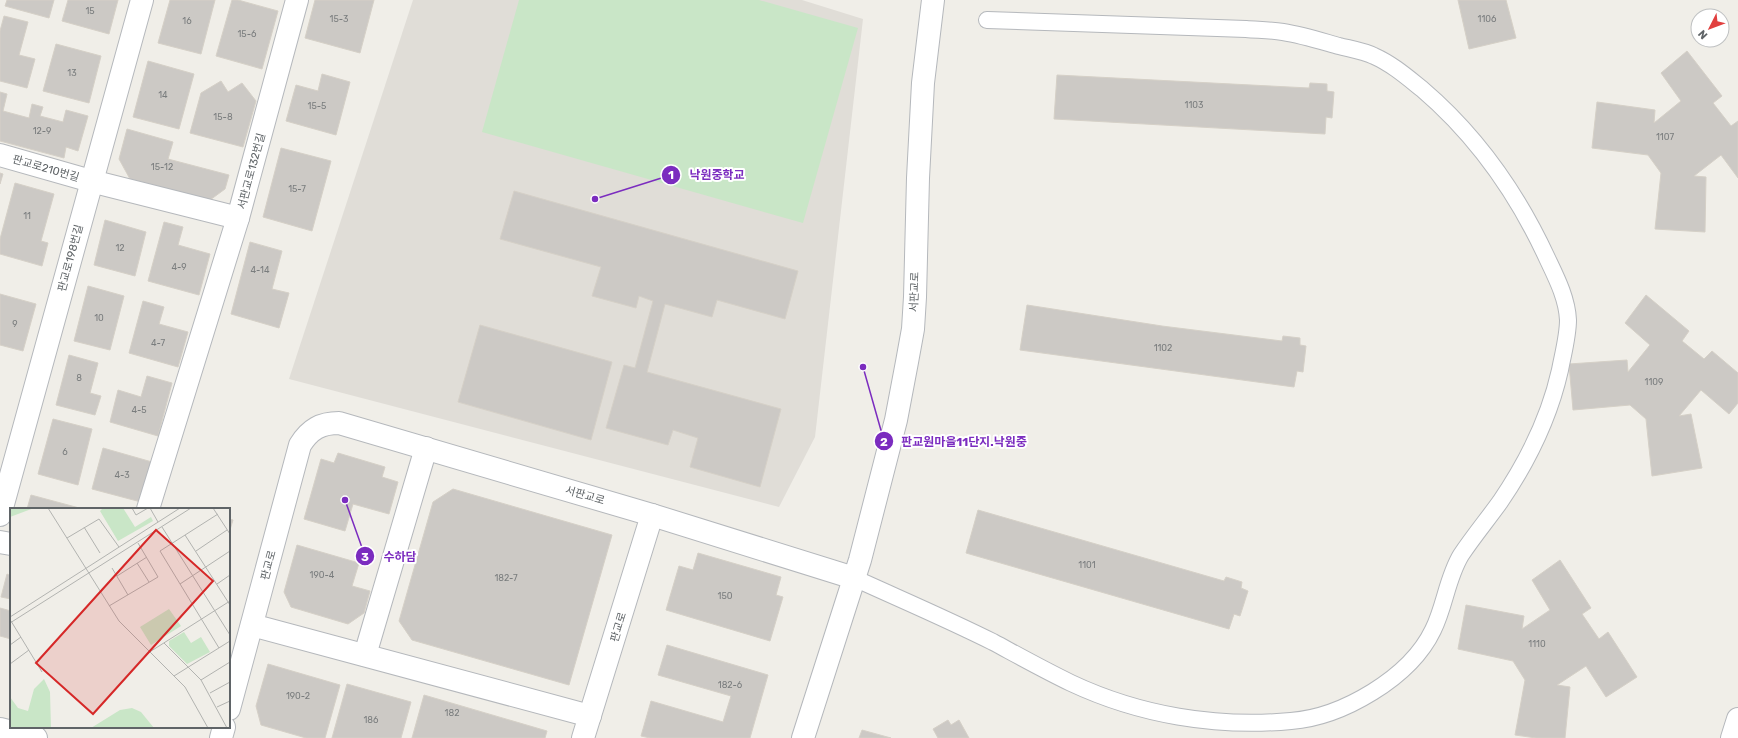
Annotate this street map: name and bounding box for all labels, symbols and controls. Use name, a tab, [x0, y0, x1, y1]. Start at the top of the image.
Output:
house number: 15	[85, 6, 95, 16]
north arrow	[1690, 8, 1730, 48]
house number: 15-3	[330, 14, 348, 24]
house number: 1106	[1478, 14, 1497, 24]
house number: 16	[182, 16, 192, 26]
text: N	[1695, 27, 1710, 42]
house number: 15-6	[238, 29, 257, 39]
house number: 13	[67, 68, 77, 78]
house number: 14	[158, 90, 168, 100]
house number: 1103	[1185, 100, 1203, 110]
house number: 15-5	[308, 101, 326, 111]
house number: 15-8	[213, 112, 233, 122]
house number: 12-9	[33, 126, 51, 136]
street label: 서판교로132번길	[235, 132, 268, 211]
house number: 1107	[1656, 132, 1674, 142]
street label: 판교로210번길	[11, 153, 81, 184]
house number: 15-12	[151, 162, 173, 172]
callout: 낙원중학교	[661, 163, 752, 187]
text: 1	[668, 168, 674, 182]
text: 낙원중학교	[689, 168, 745, 182]
house number: 15-7	[288, 184, 306, 194]
house number: 11	[23, 211, 31, 221]
street label: 판교로198번길	[55, 223, 86, 293]
house number: 12	[115, 243, 125, 253]
house number: 4-9	[171, 262, 187, 272]
house number: 4-14	[250, 265, 270, 275]
street label: 서판교로	[907, 272, 922, 312]
house number: 10	[94, 313, 104, 323]
house number: 9	[12, 319, 18, 329]
house number: 4-7	[151, 338, 165, 348]
house number: 1102	[1154, 343, 1172, 353]
house number: 8	[76, 373, 82, 383]
house number: 1109	[1645, 377, 1663, 387]
house number: 4-5	[131, 405, 147, 415]
callout: 판교원마을11단지.낙원중	[874, 429, 1035, 453]
text: 2	[880, 435, 888, 449]
text: 판교원마을11단지.낙원중	[901, 435, 1027, 449]
house number: 6	[62, 447, 68, 457]
house number: 4-3	[114, 470, 130, 480]
street label: 서판교로	[564, 484, 606, 507]
inset map	[10, 508, 230, 728]
callout: 수하담	[355, 544, 424, 568]
street label: 판교로	[258, 549, 279, 581]
text: 3	[361, 550, 369, 564]
text: 수하담	[383, 550, 417, 564]
house number: 1101	[1078, 560, 1096, 570]
house number: 190-4	[310, 570, 335, 580]
house number: 182-7	[494, 573, 518, 583]
house number: 150	[718, 591, 733, 601]
street label: 판교로	[608, 611, 629, 644]
house number: 1110	[1528, 639, 1546, 649]
house number: 182-6	[718, 680, 743, 690]
house number: 190-2	[286, 691, 310, 701]
house number: 182	[445, 708, 459, 718]
house number: 186	[363, 715, 379, 725]

